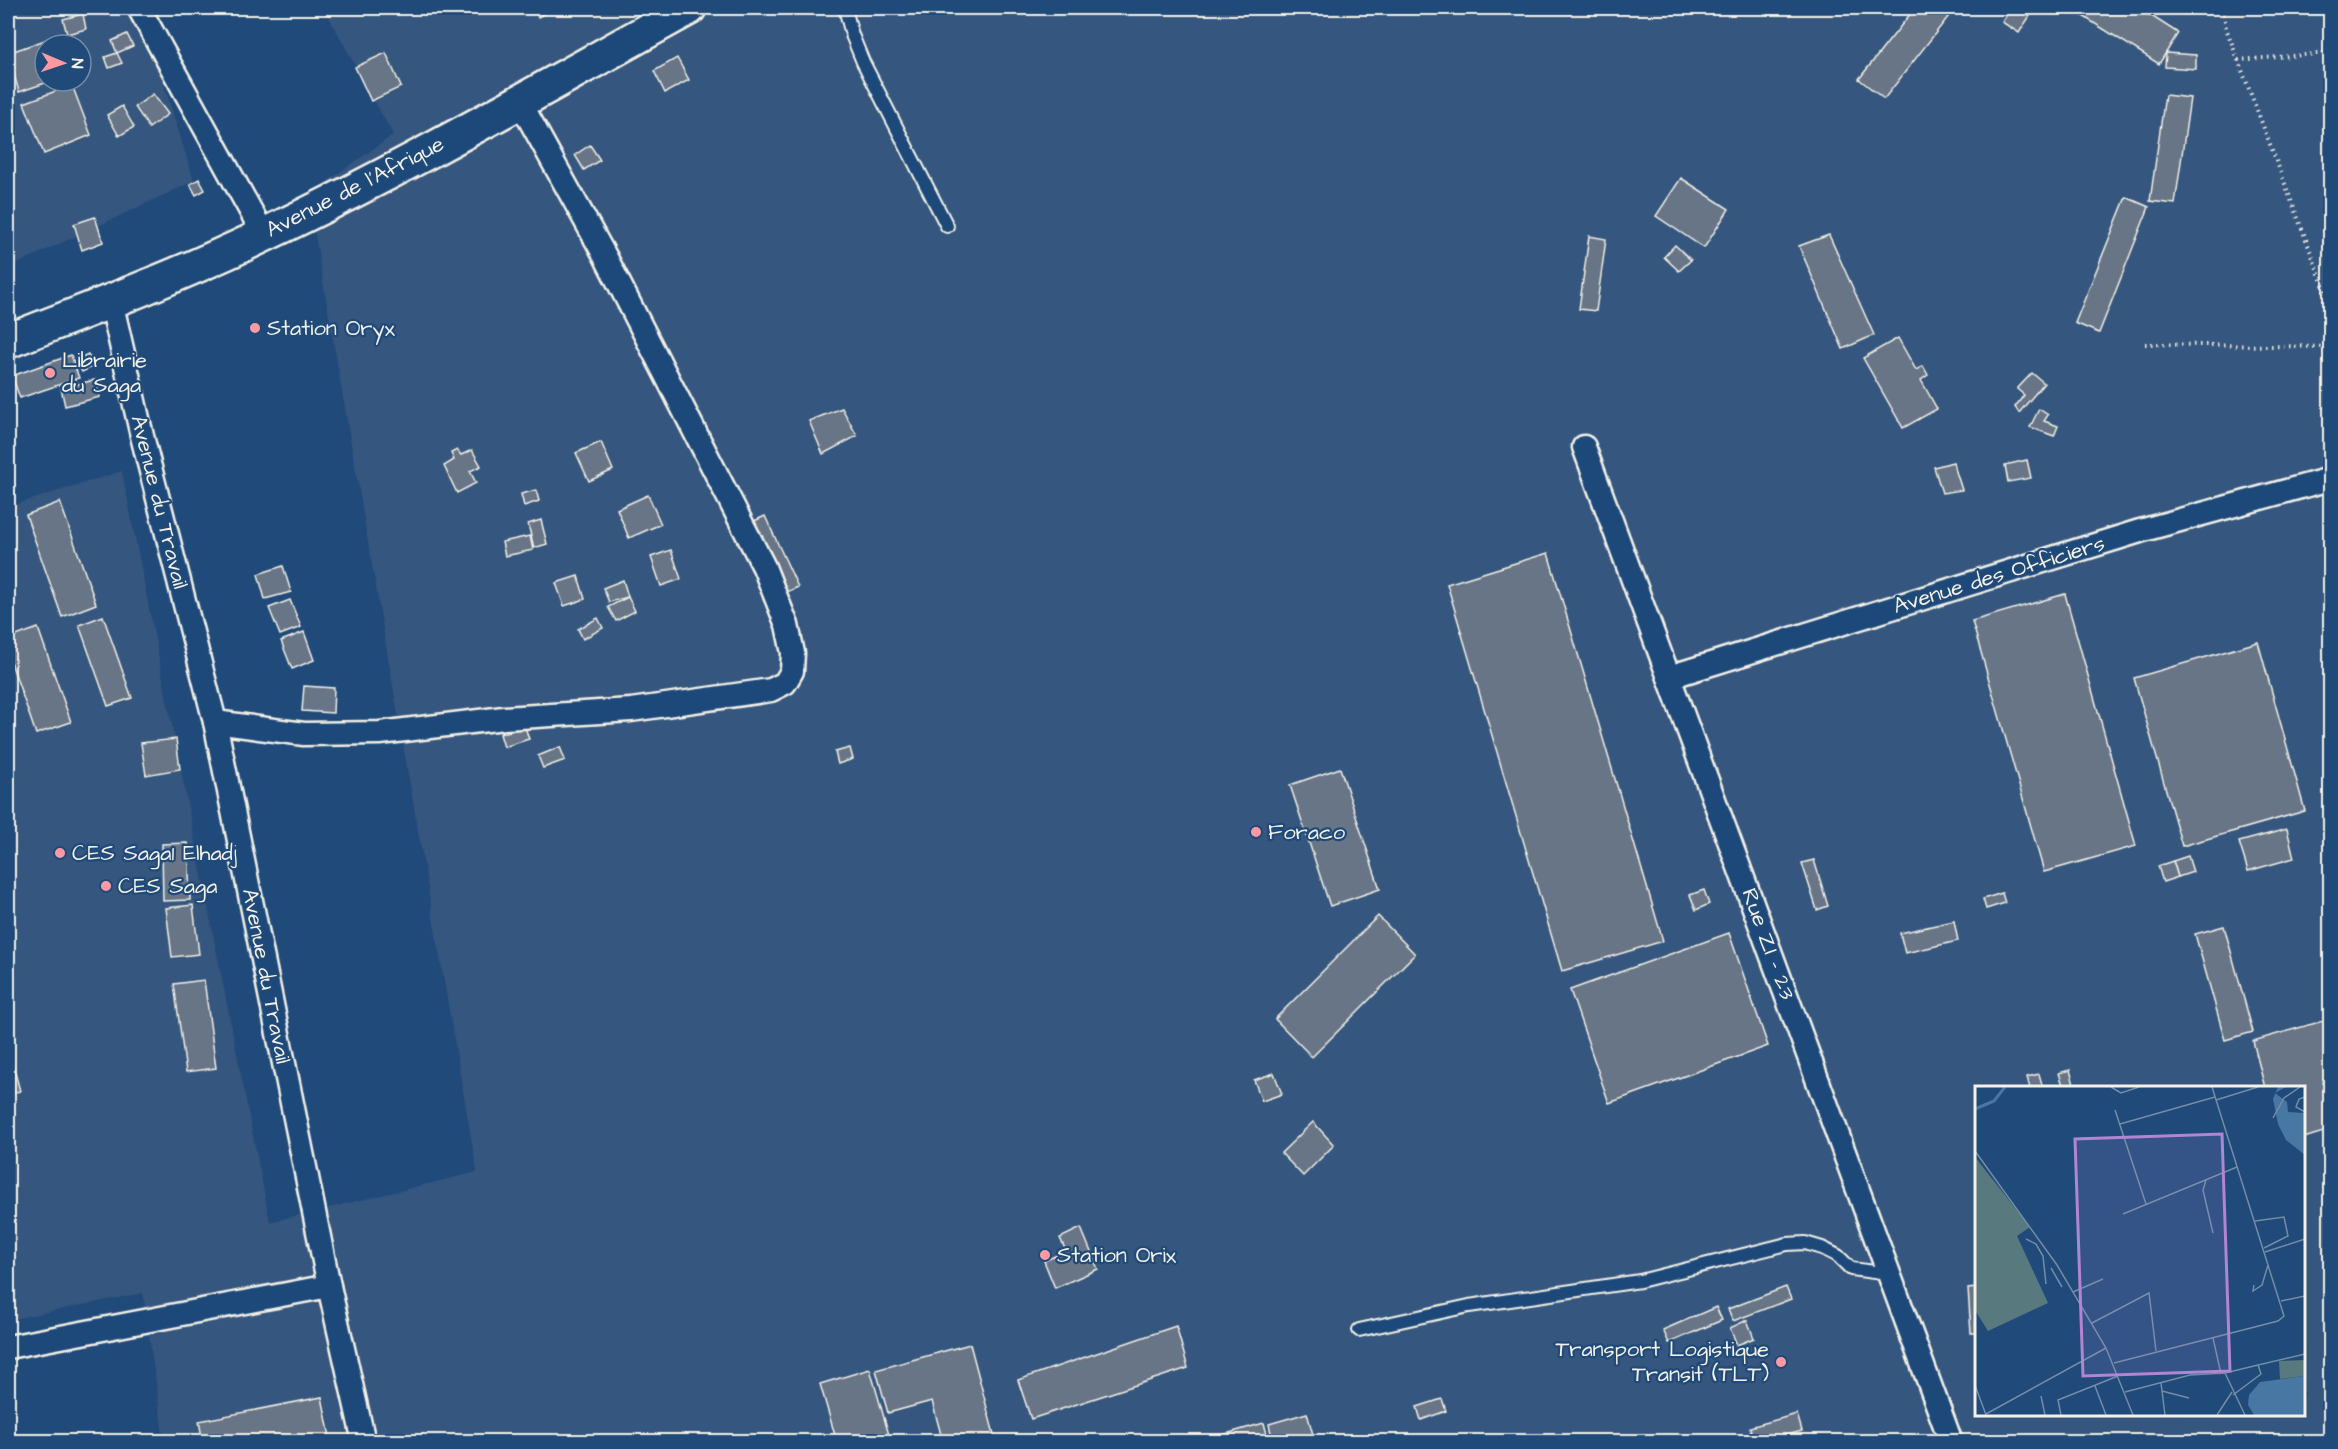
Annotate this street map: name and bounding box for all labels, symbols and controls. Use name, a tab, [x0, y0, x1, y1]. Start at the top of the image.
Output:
north arrow	[33, 33, 93, 93]
text: N	[66, 58, 88, 69]
street label: Avenue de l'Afrique	[261, 129, 450, 245]
place label: Station Oryx	[267, 313, 396, 345]
marker: Station Oryx	[248, 321, 262, 335]
place label: Librairie du Saga	[62, 345, 147, 402]
marker: Librairie du Saga	[43, 366, 57, 380]
street label: Avenue du Travail	[122, 412, 196, 592]
street label: Avenue des Officiers	[1889, 528, 2109, 622]
place label: Foraco	[1268, 817, 1346, 848]
marker: Foraco	[1249, 825, 1263, 839]
place label: CES Saga1 Elhadj	[72, 838, 237, 870]
marker: CES Saga1 Elhadj	[53, 846, 67, 860]
place label: CES Saga	[118, 871, 217, 903]
marker: CES Saga	[99, 879, 113, 893]
street label: Rue ZI - 23	[1734, 884, 1802, 1004]
street label: Avenue du Travail	[234, 886, 298, 1066]
inset map	[1975, 1086, 2305, 1416]
place label: Station Orix	[1057, 1240, 1177, 1271]
marker: Station Orix	[1038, 1248, 1052, 1262]
place label: Transport Logistique Transit (TLT)	[1556, 1334, 1769, 1390]
marker: Transport Logistique Transit (TLT)	[1774, 1355, 1788, 1369]

